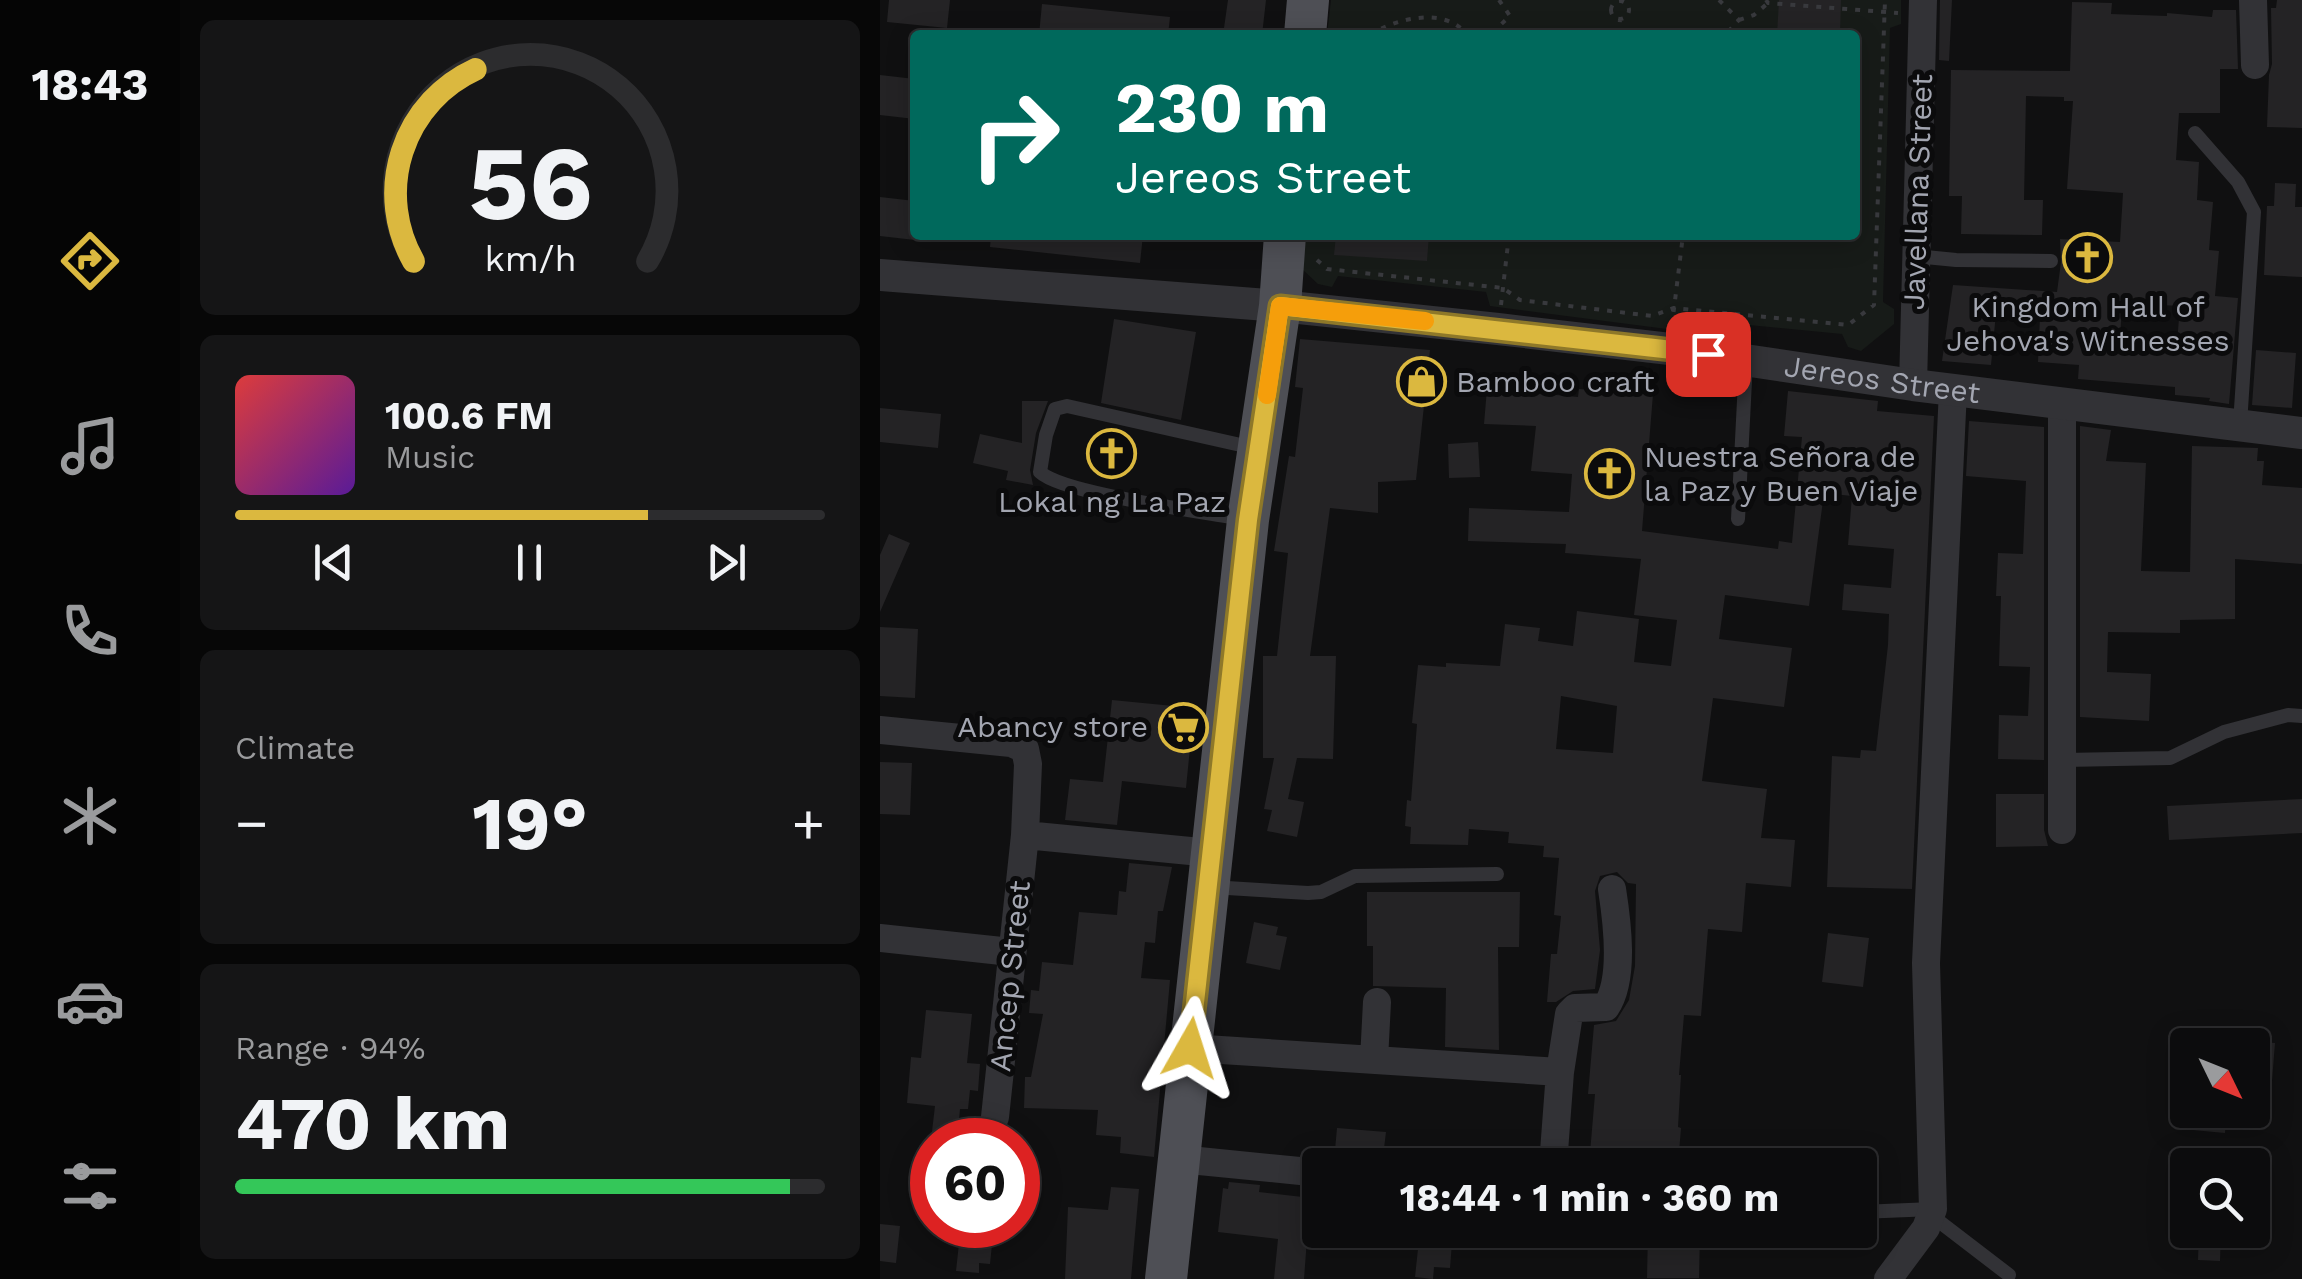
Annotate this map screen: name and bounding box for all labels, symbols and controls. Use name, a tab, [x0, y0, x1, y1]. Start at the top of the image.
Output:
text: 18:43	[32, 58, 148, 111]
text: 230 m	[1115, 67, 1329, 149]
icon: right	[950, 70, 1080, 200]
street label: Javellana Street	[1896, 73, 1939, 311]
text: 56	[468, 122, 592, 244]
text: Jereos Street	[1115, 151, 1411, 204]
icon: directions	[55, 226, 125, 296]
church icon: Kingdom Hall of Jehova's Witnesses	[2062, 232, 2114, 284]
text: km/h	[484, 238, 576, 280]
place label: Kingdom Hall of Jehova's Witnesses	[1946, 289, 2230, 358]
pin	[1666, 312, 1751, 397]
icon: arrive	[1681, 327, 1736, 382]
street label: Jereos Street	[1782, 348, 1983, 410]
shop icon: Bamboo craft	[1395, 356, 1447, 408]
place label: Bamboo craft	[1456, 364, 1655, 399]
text: 100.6 FM	[385, 394, 553, 438]
icon: music	[55, 411, 125, 481]
church icon: Lokal ng La Paz	[1086, 427, 1138, 479]
text: Music	[385, 438, 475, 476]
place label: Nuestra Señora de la Paz y Buen Viaje	[1644, 439, 1918, 508]
church icon: Nuestra Señora de la Paz y Buen Viaje	[1583, 448, 1635, 500]
place label: Lokal ng La Paz	[998, 484, 1226, 519]
icon: previous	[306, 535, 361, 590]
icon: pause	[502, 535, 557, 590]
icon: next	[699, 535, 754, 590]
icon: phone	[55, 596, 125, 666]
supermarket icon: Abancy store	[1157, 701, 1209, 753]
place label: Abancy store	[957, 709, 1148, 744]
text: Climate	[235, 729, 355, 767]
text: 19°	[472, 779, 588, 867]
icon: climate	[55, 781, 125, 851]
text: −	[235, 791, 268, 855]
text: +	[792, 791, 825, 855]
street label: Ancep Street	[982, 878, 1037, 1073]
icon: car	[55, 966, 125, 1036]
position arrow	[1138, 996, 1242, 1100]
north arrow	[2170, 1028, 2270, 1128]
map controls	[2170, 1028, 2270, 1248]
text: Range · 94%	[235, 1029, 425, 1067]
text: 470 km	[235, 1079, 510, 1167]
speed limit sign: 60	[910, 1118, 1040, 1248]
button: search	[2170, 1148, 2270, 1248]
icon: filters	[55, 1151, 125, 1221]
text: 18:44 · 1 min · 360 m	[1400, 1176, 1779, 1220]

